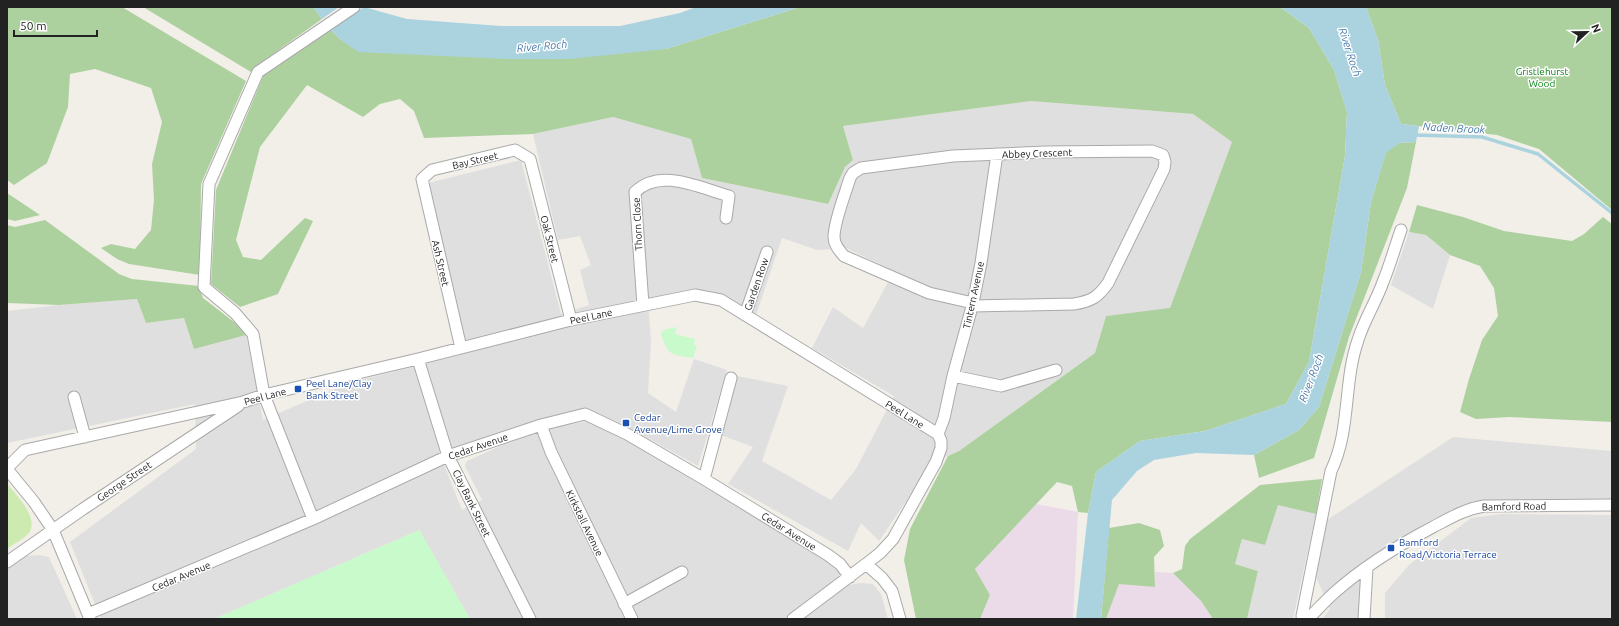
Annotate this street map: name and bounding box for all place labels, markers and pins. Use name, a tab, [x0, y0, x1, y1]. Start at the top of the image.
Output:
place label: Peel Lane/Clay Bank Street	[306, 378, 372, 401]
marker: Peel Lane/Clay Bank Street	[293, 384, 303, 394]
place label: Cedar Avenue/Lime Grove	[634, 412, 722, 435]
marker: Cedar Avenue/Lime Grove	[621, 418, 631, 428]
place label: Bamford Road/Victoria Terrace	[1399, 537, 1497, 560]
marker: Bamford Road/Victoria Terrace	[1386, 543, 1396, 553]

